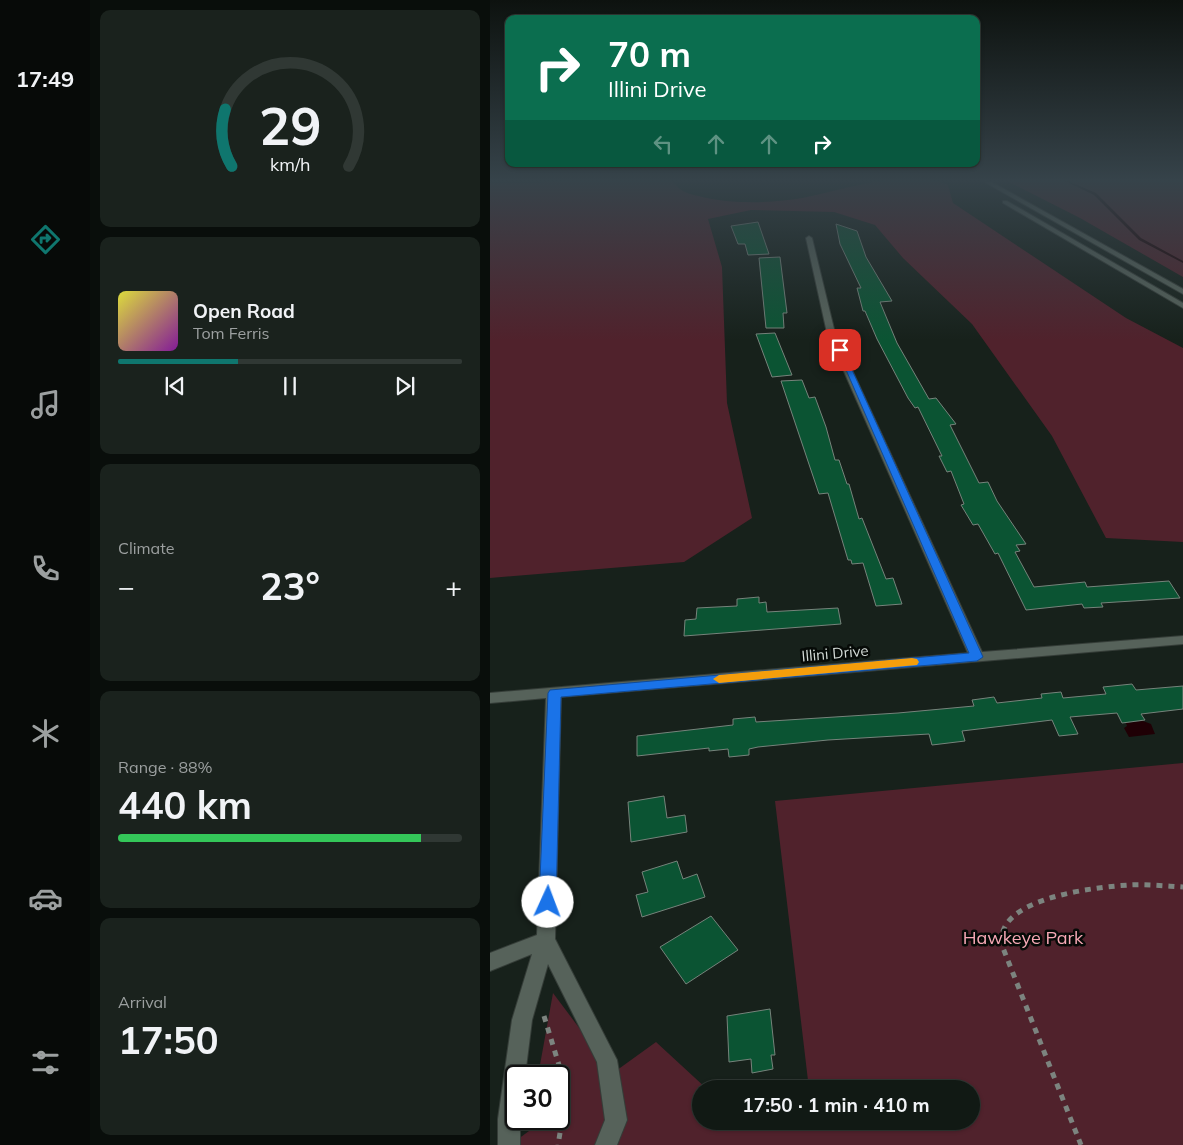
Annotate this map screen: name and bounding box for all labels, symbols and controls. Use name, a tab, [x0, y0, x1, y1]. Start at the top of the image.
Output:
text: 70 m	[608, 32, 691, 76]
icon: right	[525, 35, 590, 100]
text: 17:49	[16, 65, 74, 93]
text: Illini Drive	[608, 75, 706, 103]
text: 29	[259, 93, 321, 158]
icon: left	[649, 130, 677, 158]
icon: ahead	[702, 130, 730, 158]
icon: ahead	[755, 130, 783, 158]
icon: right	[808, 130, 836, 158]
text: km/h	[270, 153, 310, 175]
icon: directions	[28, 222, 63, 257]
text: Open Road	[193, 299, 295, 323]
text: Tom Ferris	[193, 323, 270, 343]
pin	[819, 329, 861, 371]
icon: arrive	[826, 336, 854, 364]
icon: previous	[161, 372, 189, 400]
icon: pause	[276, 372, 304, 400]
icon: next	[391, 372, 419, 400]
icon: music	[28, 387, 63, 422]
text: Climate	[118, 538, 174, 558]
icon: phone	[28, 551, 63, 586]
text: 23°	[260, 562, 320, 610]
text: −	[118, 569, 135, 604]
text: +	[445, 569, 462, 604]
street label: Illini Drive	[801, 641, 869, 665]
icon: climate	[28, 716, 63, 751]
text: Range · 88%	[118, 757, 213, 777]
text: 440 km	[118, 781, 252, 829]
position arrow	[521, 875, 573, 927]
icon: car	[28, 881, 63, 916]
park label: Hawkeye Park	[963, 926, 1084, 949]
text: Arrival	[118, 992, 167, 1012]
text: 17:50	[118, 1016, 219, 1064]
icon: filters	[28, 1045, 63, 1080]
speed limit sign: 30	[505, 1065, 570, 1130]
text: 17:50 · 1 min · 410 m	[742, 1093, 930, 1117]

